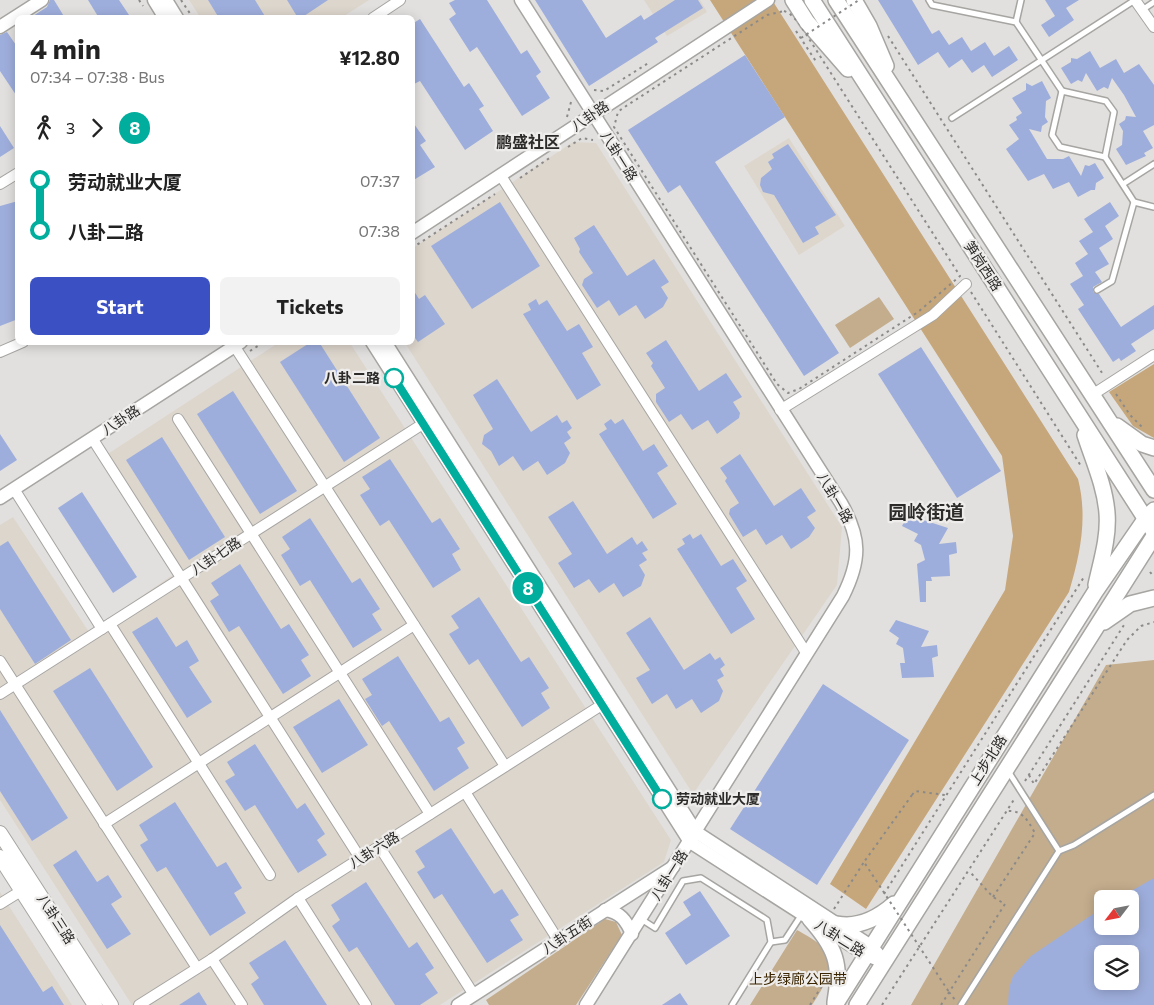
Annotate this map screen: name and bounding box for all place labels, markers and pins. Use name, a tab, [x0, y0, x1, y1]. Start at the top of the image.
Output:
marker: 八卦二路	[384, 368, 404, 388]
place label: 八卦二路	[324, 369, 380, 386]
marker: 劳动就业大厦	[652, 789, 672, 809]
place label: 劳动就业大厦	[676, 790, 760, 807]

